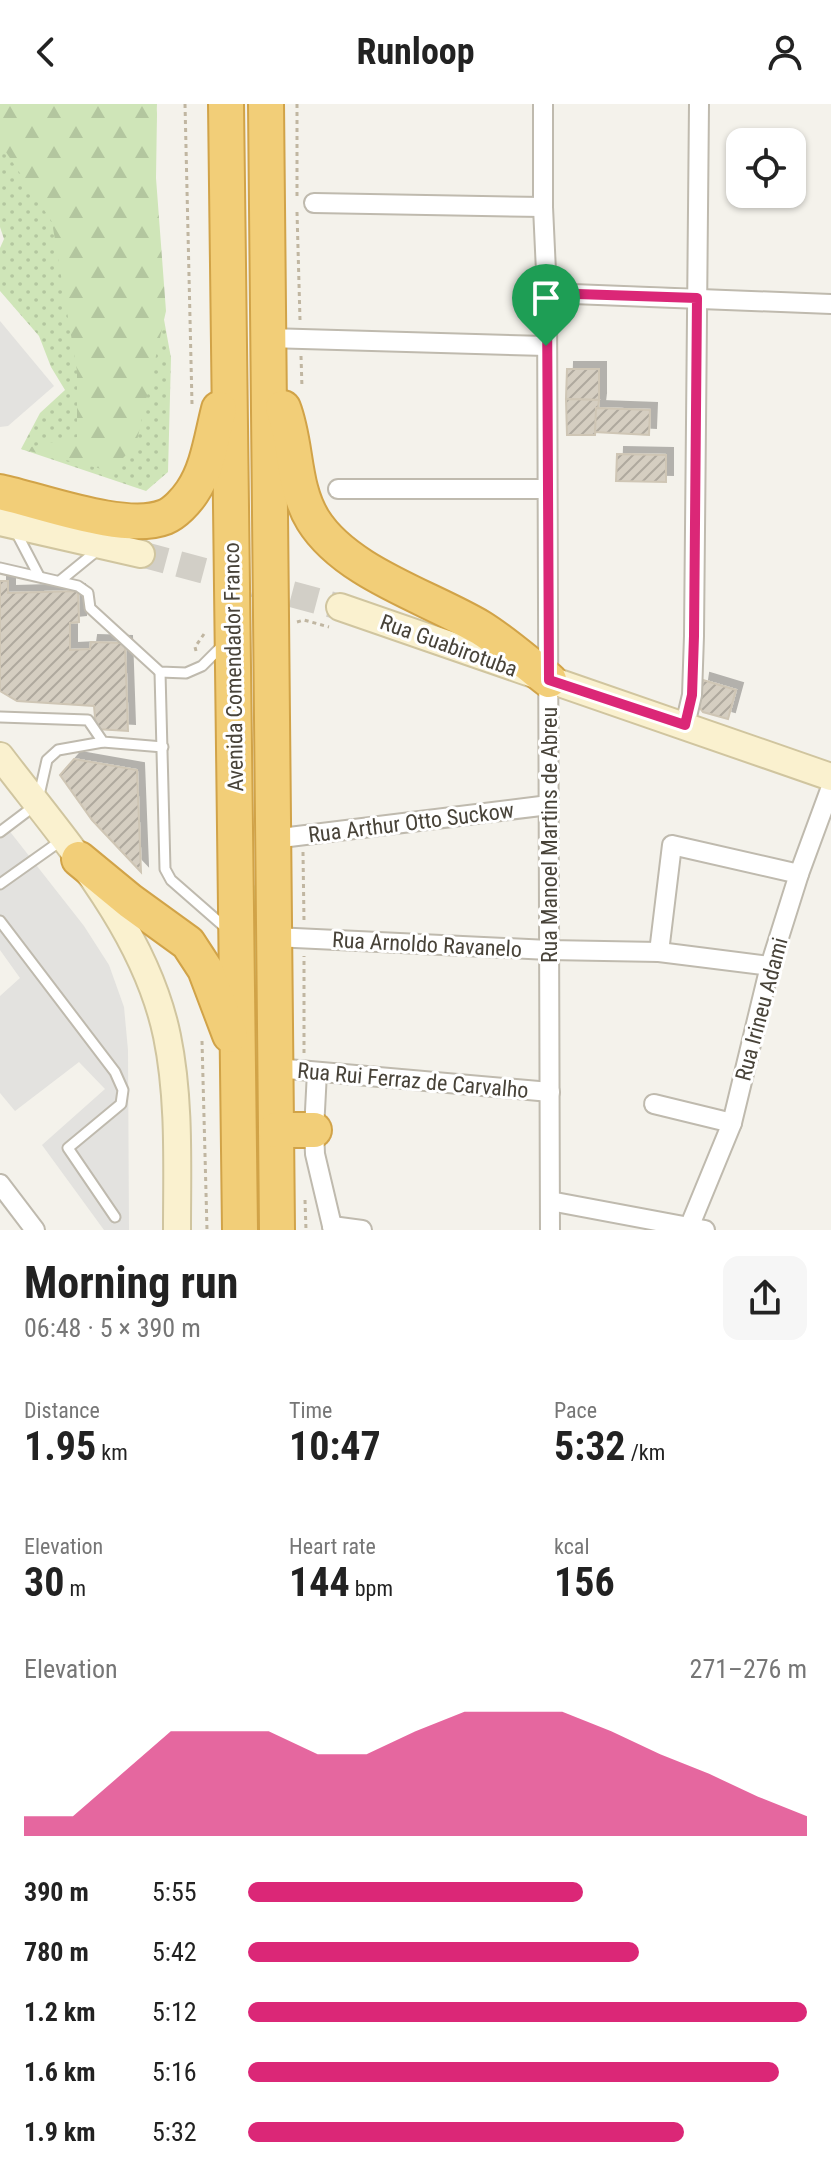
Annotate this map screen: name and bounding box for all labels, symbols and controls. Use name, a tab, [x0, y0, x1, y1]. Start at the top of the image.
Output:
icon: back	[24, 30, 68, 74]
icon: person	[763, 30, 807, 74]
text: Runloop	[356, 31, 475, 73]
map controls	[726, 128, 806, 208]
button: locate	[726, 128, 806, 208]
pin	[512, 264, 580, 346]
icon: arrive	[524, 276, 568, 320]
street label: Avenida Comendador Franco	[219, 542, 248, 792]
street label: Rua Guabirotuba	[377, 609, 521, 682]
street label: Rua Manoel Martins de Abreu	[537, 707, 562, 963]
street label: Rua Arthur Otto Suckow	[307, 797, 515, 848]
street label: Rua Arnoldo Ravanelo	[331, 927, 522, 962]
street label: Rua Irineu Adami	[730, 935, 793, 1084]
street label: Rua Rui Ferraz de Carvalho	[296, 1058, 530, 1103]
button: share	[723, 1256, 807, 1340]
text: Morning run	[24, 1257, 238, 1309]
text: 06:48 · 5 × 390 m	[24, 1313, 201, 1343]
text: Distance	[24, 1398, 100, 1423]
text: Time	[289, 1398, 332, 1423]
text: Pace	[554, 1398, 597, 1423]
text: 1.95	[24, 1423, 96, 1470]
text: 10:47	[289, 1423, 381, 1470]
text: 5:32	[554, 1423, 626, 1470]
text: km	[96, 1440, 128, 1465]
text: /km	[626, 1440, 665, 1465]
text: Elevation	[24, 1534, 103, 1559]
text: Heart rate	[289, 1534, 376, 1559]
text: kcal	[554, 1534, 589, 1559]
text: 30	[24, 1559, 64, 1606]
text: 144	[289, 1559, 350, 1606]
text: 156	[554, 1559, 615, 1606]
text: m	[64, 1576, 86, 1601]
text: bpm	[350, 1576, 393, 1601]
text: Elevation	[24, 1654, 118, 1684]
text: 271–276 m	[690, 1654, 807, 1684]
text: 390 m	[24, 1877, 89, 1907]
text: 5:55	[152, 1877, 197, 1907]
text: 780 m	[24, 1937, 89, 1967]
text: 5:42	[152, 1937, 197, 1967]
text: 1.2 km	[24, 1997, 96, 2027]
text: 5:12	[152, 1997, 197, 2027]
text: 1.6 km	[24, 2057, 96, 2087]
text: 5:16	[152, 2057, 197, 2087]
text: 1.9 km	[24, 2117, 96, 2147]
text: 5:32	[152, 2117, 197, 2147]

